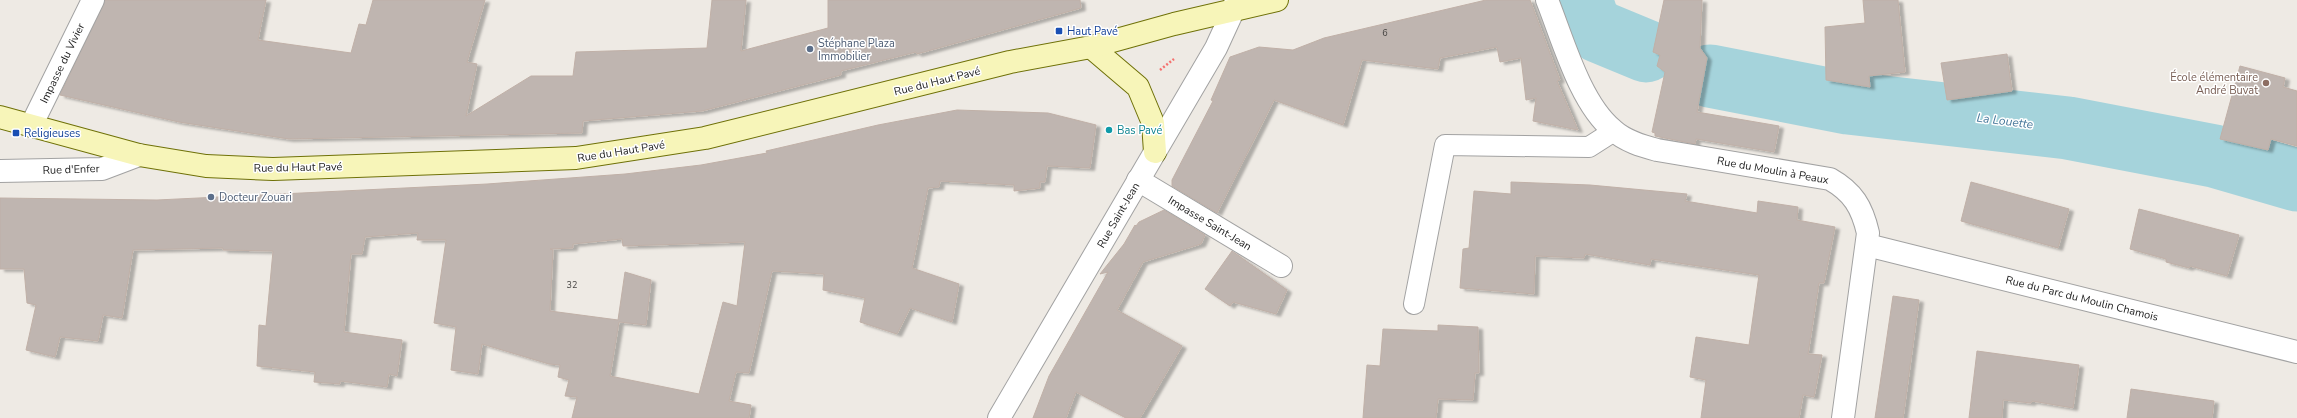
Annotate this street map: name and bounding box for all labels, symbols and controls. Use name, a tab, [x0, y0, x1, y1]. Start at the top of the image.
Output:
street label: Impasse du Vivier	[37, 21, 88, 106]
place label: Haut Pavé	[1067, 24, 1118, 39]
marker: Haut Pavé	[1054, 26, 1064, 36]
house number: 6	[1382, 27, 1388, 39]
place label: Stéphane Plaza Immobilier	[818, 36, 895, 64]
marker: Stéphane Plaza Immobilier	[805, 44, 815, 54]
street label: Rue du Haut Pavé	[892, 63, 982, 99]
place label: École élémentaire André Buvat	[2170, 69, 2258, 98]
marker: École élémentaire André Buvat	[2261, 78, 2271, 88]
water label: La Louette	[1976, 110, 2035, 132]
place label: Bas Pavé	[1117, 123, 1162, 138]
marker: Bas Pavé	[1104, 125, 1114, 135]
place label: Religieuses	[24, 126, 80, 141]
marker: Religieuses	[11, 128, 21, 138]
street label: Rue du Haut Pavé	[576, 137, 666, 166]
street label: Rue du Moulin à Peaux	[1716, 153, 1830, 188]
street label: Rue du Haut Pavé	[254, 159, 343, 176]
street label: Rue d'Enfer	[42, 161, 100, 178]
street label: Rue Saint-Jean	[1094, 180, 1143, 251]
place label: Docteur Zouari	[219, 190, 292, 205]
marker: Docteur Zouari	[206, 192, 216, 202]
street label: Impasse Saint-Jean	[1165, 193, 1254, 254]
street label: Rue du Parc du Moulin Chamois	[2004, 272, 2160, 325]
house number: 32	[567, 279, 577, 291]

